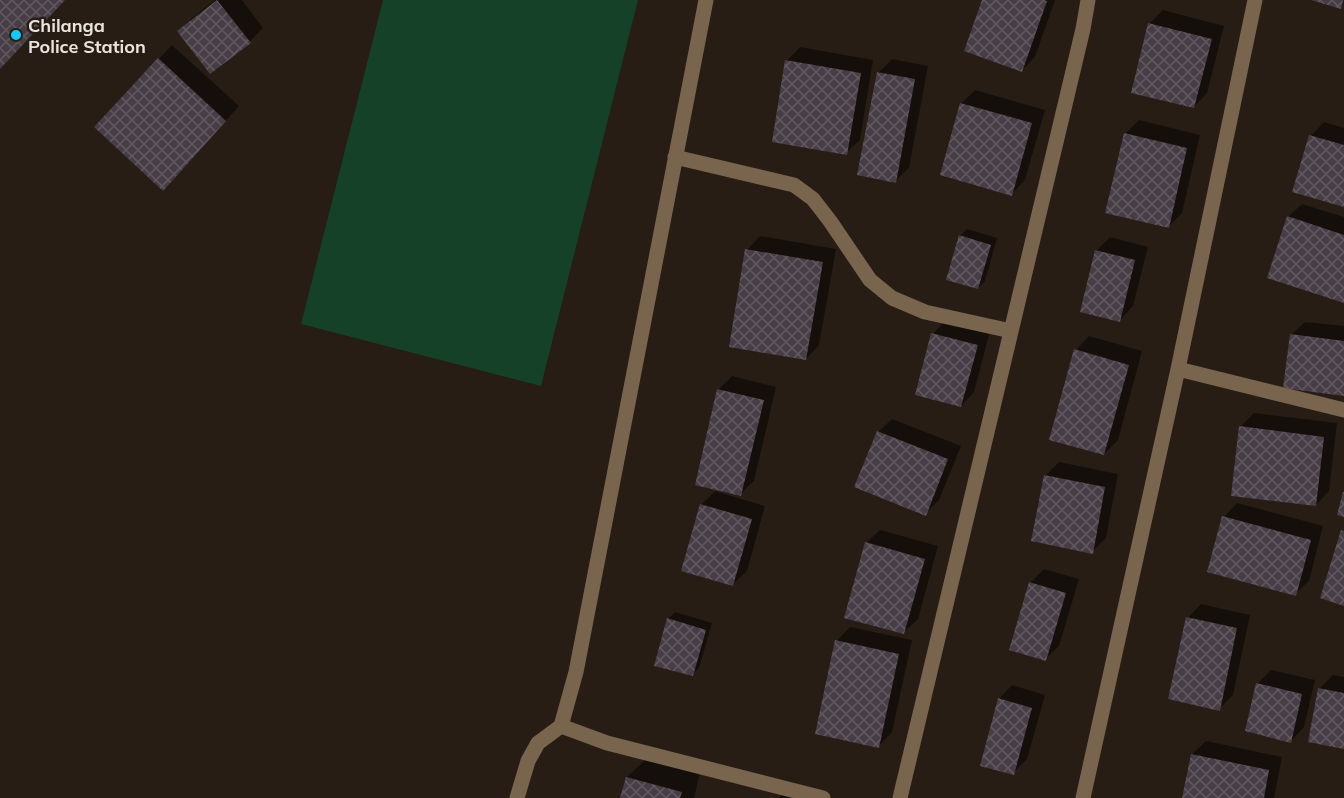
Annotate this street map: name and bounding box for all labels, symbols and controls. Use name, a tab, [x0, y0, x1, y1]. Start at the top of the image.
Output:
place label: Chilanga Police Station	[28, 14, 146, 58]
marker: Chilanga Police Station	[9, 28, 23, 42]

